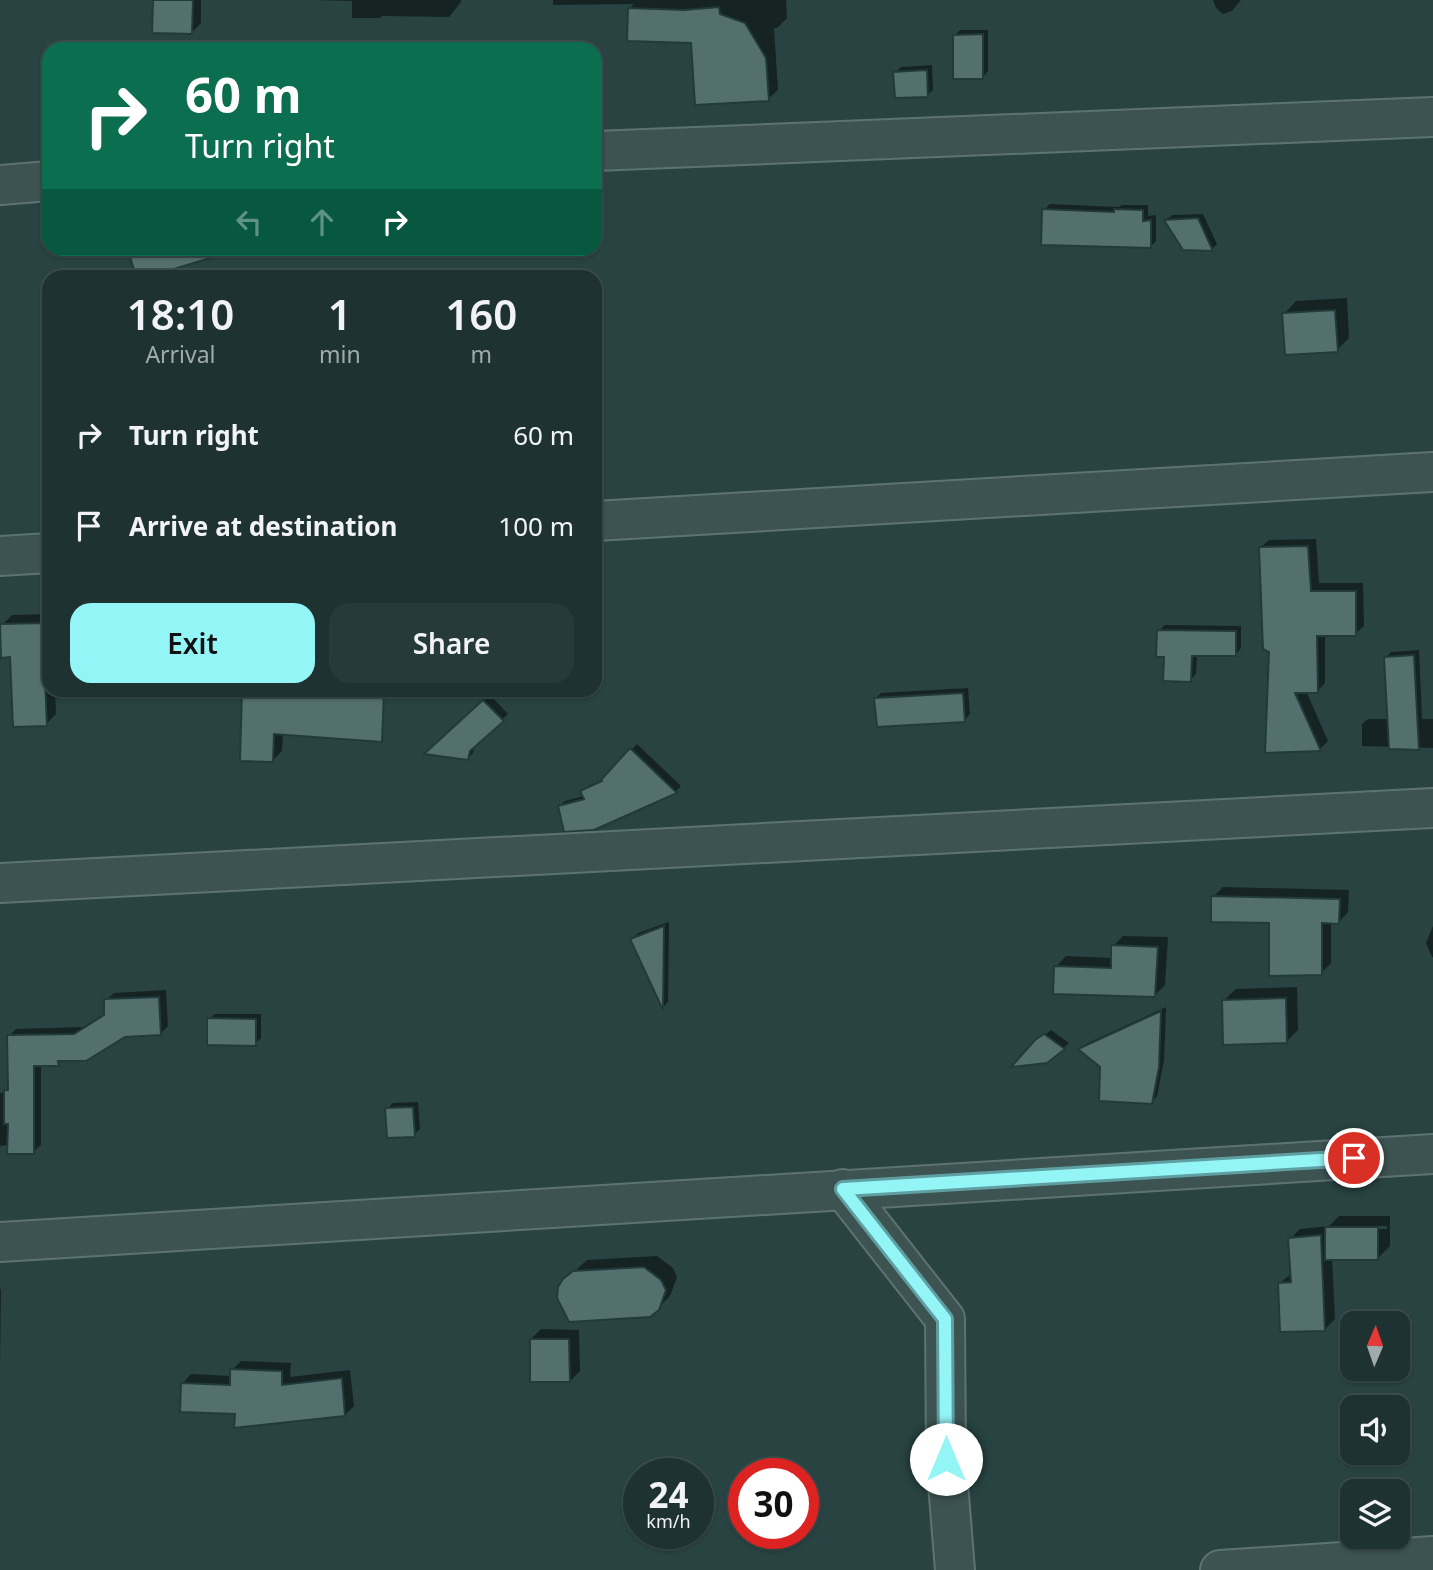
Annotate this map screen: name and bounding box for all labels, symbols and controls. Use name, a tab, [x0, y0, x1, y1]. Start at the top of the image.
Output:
text: 60 m	[185, 61, 302, 127]
icon: right	[70, 70, 161, 161]
text: Turn right	[185, 124, 335, 167]
icon: left	[230, 203, 268, 241]
icon: ahead	[303, 203, 341, 241]
icon: right	[376, 203, 414, 241]
text: 18:10	[127, 285, 234, 342]
text: 1	[328, 285, 352, 342]
text: 160	[445, 285, 517, 342]
text: Arrival	[145, 338, 216, 370]
text: min	[319, 338, 361, 370]
text: m	[471, 338, 492, 370]
icon: right	[70, 416, 108, 454]
text: Turn right	[129, 417, 259, 453]
text: 60 m	[513, 417, 574, 453]
icon: arrive	[70, 507, 108, 545]
text: Arrive at destination	[129, 508, 398, 544]
text: 100 m	[498, 508, 574, 544]
button: Exit	[70, 603, 315, 683]
button: Share	[329, 603, 574, 683]
pin	[1324, 1128, 1384, 1188]
icon: arrive	[1335, 1139, 1373, 1177]
north arrow	[1340, 1311, 1410, 1381]
map controls	[1340, 1311, 1410, 1549]
button: sound	[1340, 1395, 1410, 1465]
position arrow	[909, 1422, 983, 1496]
speed limit sign: 30	[728, 1458, 819, 1549]
text: 24	[648, 1471, 689, 1518]
button: layers	[1340, 1479, 1410, 1549]
text: km/h	[646, 1509, 691, 1533]

